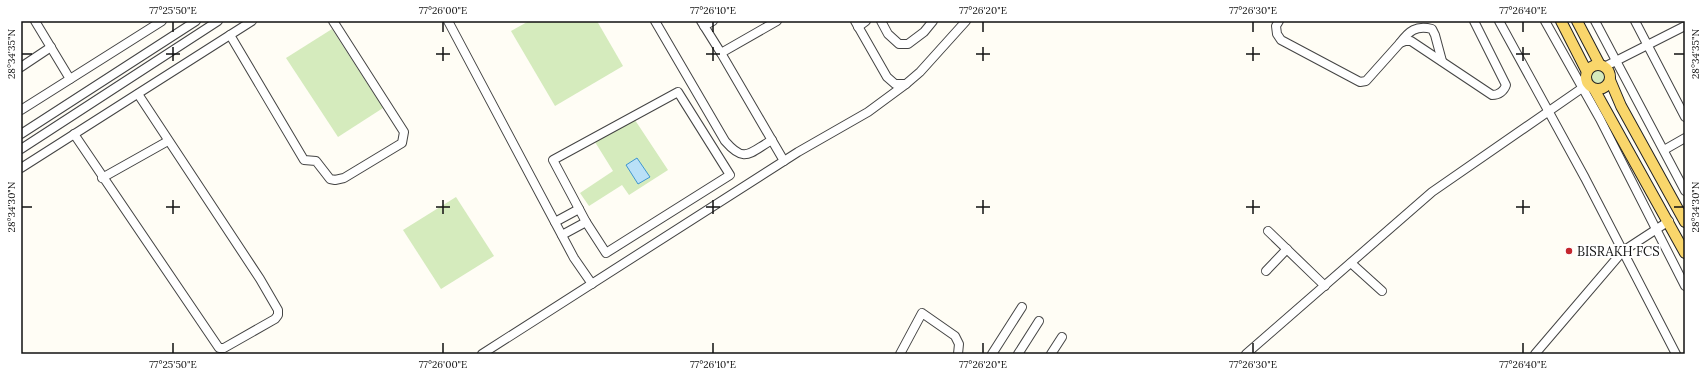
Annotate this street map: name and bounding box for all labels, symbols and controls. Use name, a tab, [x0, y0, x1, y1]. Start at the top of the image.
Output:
text: 77°25'50"E	[149, 4, 197, 17]
text: 77°26'00"E	[419, 4, 467, 17]
text: 77°26'10"E	[690, 4, 736, 17]
text: 77°26'20"E	[959, 4, 1007, 17]
text: 77°26'30"E	[1229, 4, 1277, 17]
text: 77°26'40"E	[1499, 4, 1547, 17]
text: 28°34'35"N	[5, 29, 18, 79]
text: 28°34'35"N	[1689, 29, 1702, 79]
text: 28°34'30"N	[5, 181, 18, 232]
text: 28°34'30"N	[1689, 181, 1702, 232]
place label: BISRAKH FCS	[1577, 243, 1660, 260]
marker: BISRAKH FCS	[1564, 246, 1574, 256]
text: 77°25'50"E	[149, 358, 197, 371]
text: 77°26'00"E	[419, 358, 467, 371]
text: 77°26'10"E	[690, 358, 736, 371]
text: 77°26'20"E	[959, 358, 1007, 371]
text: 77°26'30"E	[1229, 358, 1277, 371]
text: 77°26'40"E	[1499, 358, 1547, 371]

